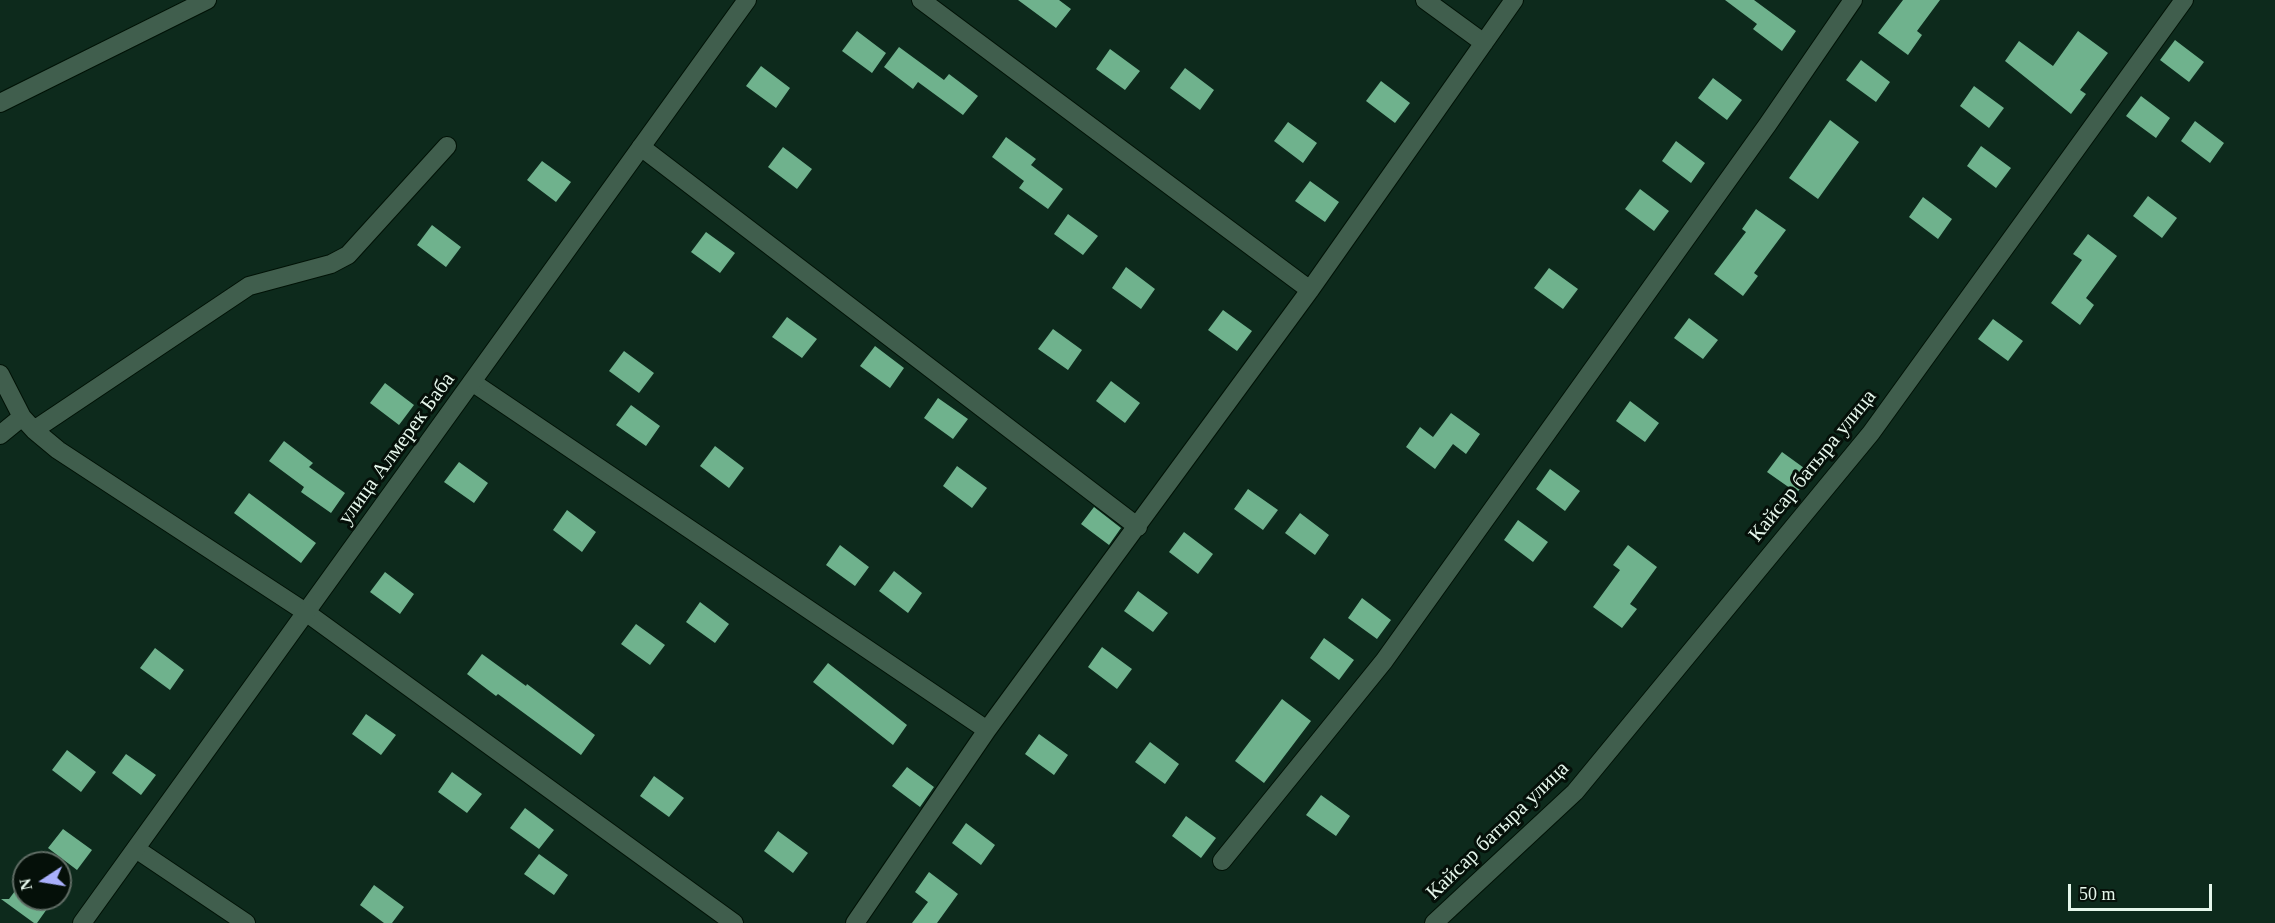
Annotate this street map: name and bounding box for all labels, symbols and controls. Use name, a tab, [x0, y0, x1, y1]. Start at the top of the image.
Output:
street label: улица Алмерек Баба	[333, 368, 461, 530]
street label: Кайсар батыра улица	[1744, 385, 1882, 547]
street label: Кайсар батыра улица	[1421, 756, 1575, 906]
north arrow	[12, 851, 72, 911]
scale bar	[2071, 872, 2215, 910]
text: N	[16, 877, 35, 892]
text: 50 m	[2079, 884, 2116, 904]

